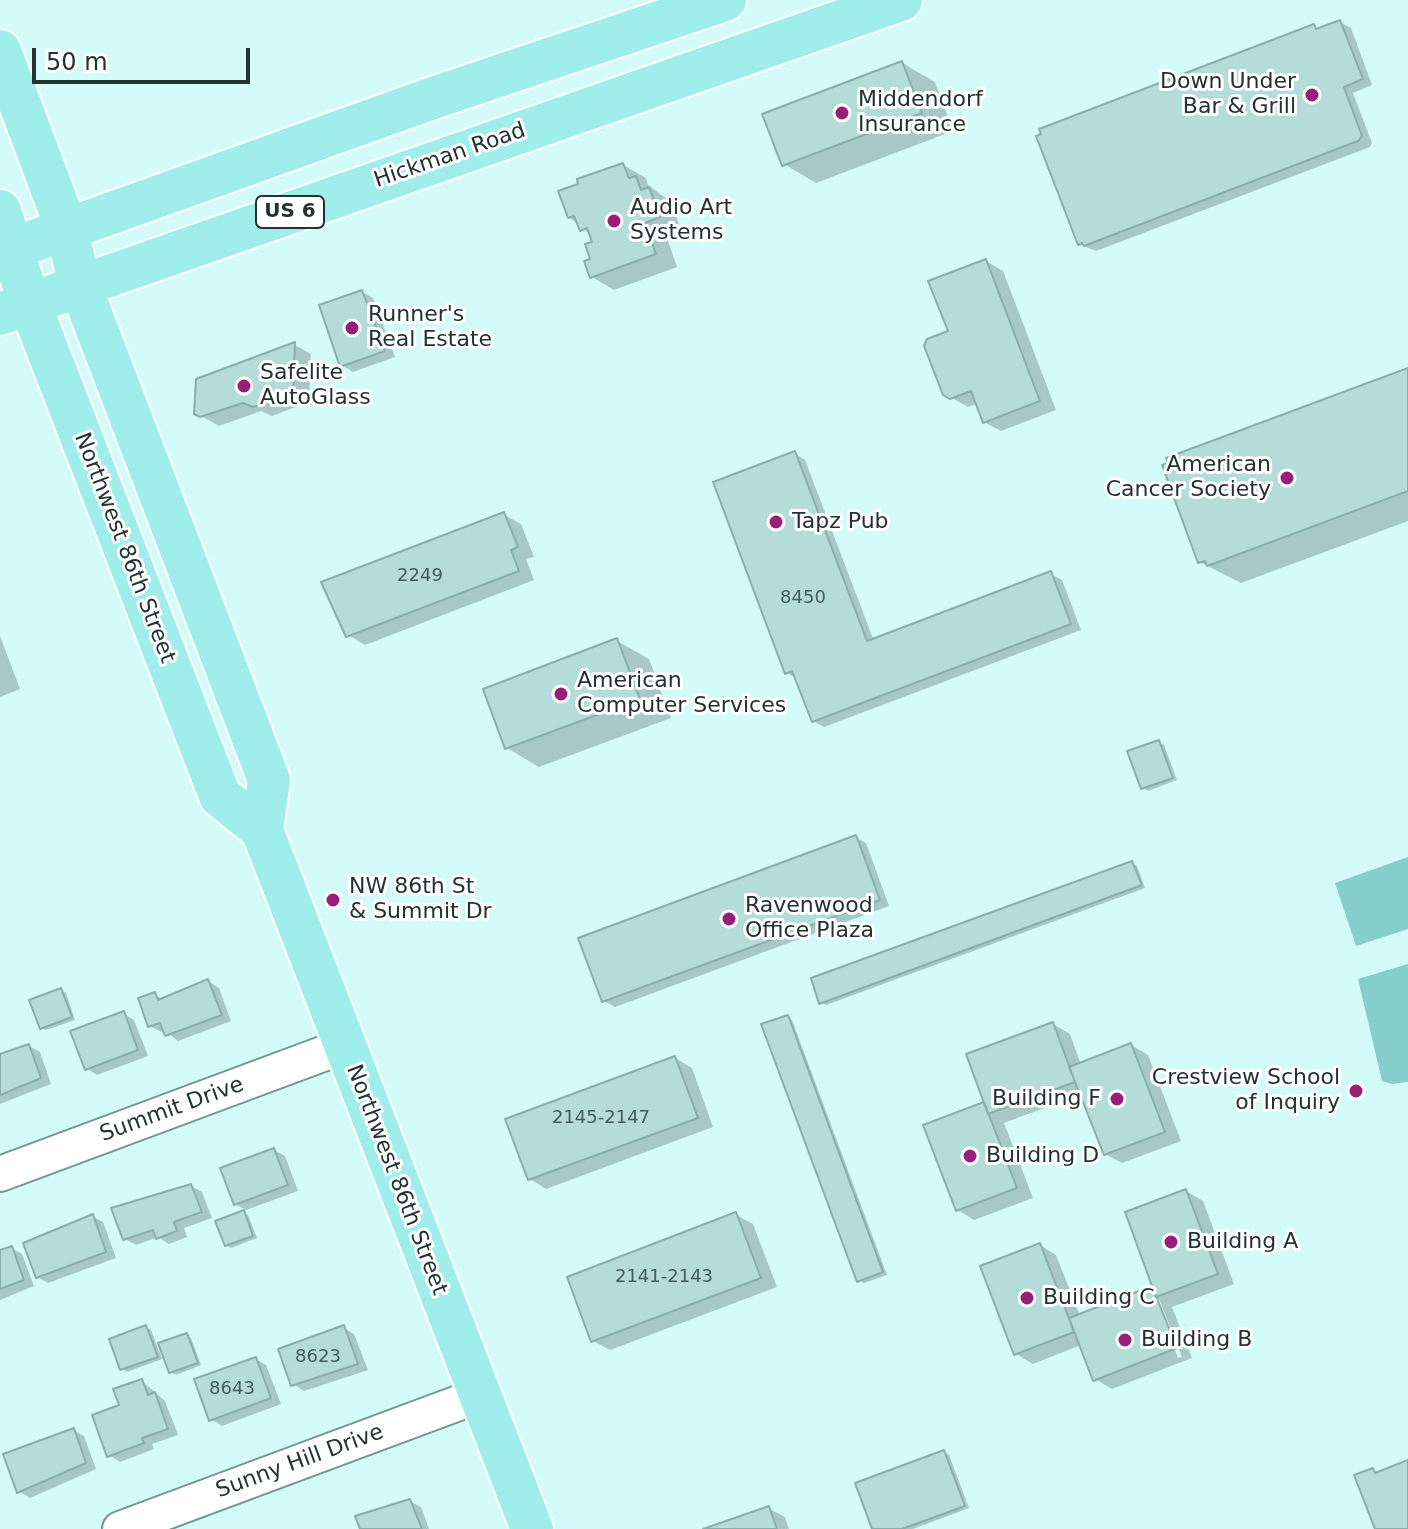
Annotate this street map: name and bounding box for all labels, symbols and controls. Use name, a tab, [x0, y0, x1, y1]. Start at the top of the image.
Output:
scale bar	[36, 32, 254, 82]
text: 50 m	[46, 48, 108, 76]
place label: Down Under Bar & Grill	[1160, 69, 1296, 120]
marker: Down Under Bar & Grill	[1303, 86, 1321, 104]
place label: Middendorf Insurance	[858, 87, 983, 138]
marker: Middendorf Insurance	[833, 104, 851, 122]
street label: Hickman Road	[371, 118, 529, 194]
place label: Audio Art Systems	[630, 195, 732, 246]
road number: US 6	[256, 196, 324, 228]
marker: Audio Art Systems	[605, 212, 623, 230]
place label: Runner's Real Estate	[368, 302, 492, 354]
marker: Runner's Real Estate	[343, 319, 361, 337]
place label: Safelite AutoGlass	[260, 360, 371, 412]
marker: Safelite AutoGlass	[235, 377, 253, 395]
street label: Northwest 86th Street	[68, 429, 180, 667]
place label: American Cancer Society	[1106, 452, 1271, 504]
marker: American Cancer Society	[1278, 469, 1296, 487]
place label: Tapz Pub	[792, 509, 889, 535]
marker: Tapz Pub	[767, 513, 785, 531]
house number: 2249	[397, 565, 443, 587]
house number: 8450	[780, 587, 826, 609]
place label: American Computer Services	[577, 668, 786, 720]
marker: American Computer Services	[552, 685, 570, 703]
place label: NW 86th St & Summit Dr	[349, 874, 492, 926]
marker: NW 86th St & Summit Dr	[324, 891, 342, 909]
place label: Ravenwood Office Plaza	[745, 893, 874, 944]
marker: Ravenwood Office Plaza	[720, 910, 738, 928]
street label: Northwest 86th Street	[340, 1061, 452, 1299]
place label: Crestview School of Inquiry	[1152, 1065, 1340, 1116]
street label: Summit Drive	[96, 1072, 248, 1148]
marker: Crestview School of Inquiry	[1347, 1082, 1365, 1100]
place label: Building F	[992, 1086, 1101, 1112]
marker: Building F	[1108, 1090, 1126, 1108]
house number: 2145-2147	[552, 1107, 650, 1129]
place label: Building D	[986, 1143, 1099, 1169]
marker: Building D	[961, 1147, 979, 1165]
place label: Building A	[1187, 1229, 1298, 1255]
marker: Building A	[1162, 1233, 1180, 1251]
house number: 2141-2143	[615, 1266, 713, 1288]
place label: Building C	[1043, 1285, 1155, 1311]
marker: Building C	[1018, 1289, 1036, 1307]
place label: Building B	[1141, 1327, 1252, 1353]
marker: Building B	[1116, 1331, 1134, 1349]
house number: 8623	[295, 1346, 341, 1368]
house number: 8643	[209, 1378, 255, 1400]
street label: Sunny Hill Drive	[213, 1419, 387, 1505]

